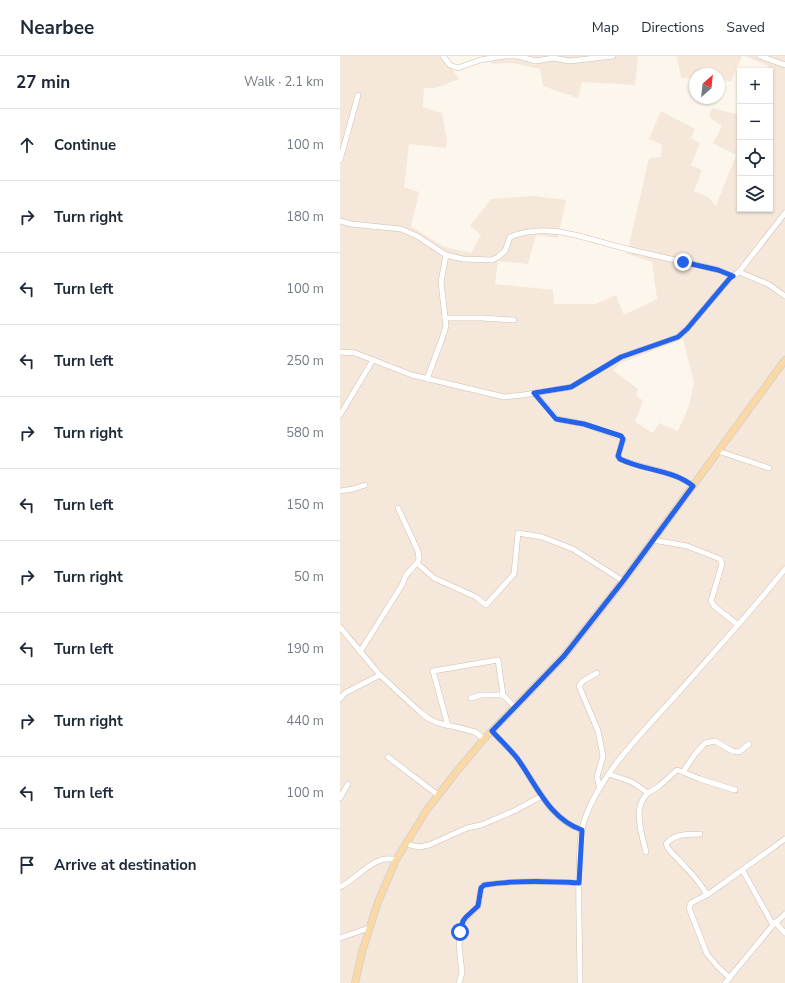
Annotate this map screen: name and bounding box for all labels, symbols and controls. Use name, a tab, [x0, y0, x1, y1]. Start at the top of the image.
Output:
text: Nearbee	[20, 15, 94, 41]
text: Map	[592, 18, 619, 37]
text: Directions	[641, 18, 704, 37]
text: Saved	[726, 18, 765, 37]
north arrow	[689, 68, 725, 104]
map controls	[737, 68, 773, 212]
button: +	[737, 68, 773, 104]
text: 27 min	[16, 71, 70, 94]
text: Walk · 2.1 km	[244, 73, 324, 91]
button: −	[737, 104, 773, 140]
icon: ahead	[16, 134, 38, 156]
text: Continue	[54, 135, 116, 155]
text: 100 m	[286, 136, 324, 154]
button: locate	[737, 140, 773, 176]
button: layers	[737, 176, 773, 212]
icon: right	[16, 206, 38, 228]
text: Turn right	[54, 207, 123, 227]
text: 180 m	[286, 208, 324, 226]
route end	[674, 253, 692, 271]
icon: left	[16, 278, 38, 300]
text: Turn left	[54, 279, 113, 299]
text: 100 m	[286, 280, 324, 298]
icon: left	[16, 350, 38, 372]
text: Turn left	[54, 351, 113, 371]
text: 250 m	[286, 352, 324, 370]
icon: right	[16, 422, 38, 444]
text: Turn right	[54, 423, 123, 443]
text: 580 m	[286, 424, 324, 442]
icon: left	[16, 494, 38, 516]
text: Turn left	[54, 495, 113, 515]
text: 150 m	[286, 496, 324, 514]
icon: right	[16, 566, 38, 588]
text: Turn right	[54, 567, 123, 587]
text: 50 m	[294, 568, 324, 586]
icon: left	[16, 638, 38, 660]
text: Turn left	[54, 639, 113, 659]
text: 190 m	[286, 640, 324, 658]
icon: right	[16, 710, 38, 732]
text: Turn right	[54, 711, 123, 731]
text: 440 m	[286, 712, 324, 730]
icon: left	[16, 782, 38, 804]
text: Turn left	[54, 783, 113, 803]
text: 100 m	[286, 784, 324, 802]
icon: arrive	[16, 854, 38, 876]
text: Arrive at destination	[54, 855, 197, 875]
route start	[451, 923, 469, 941]

